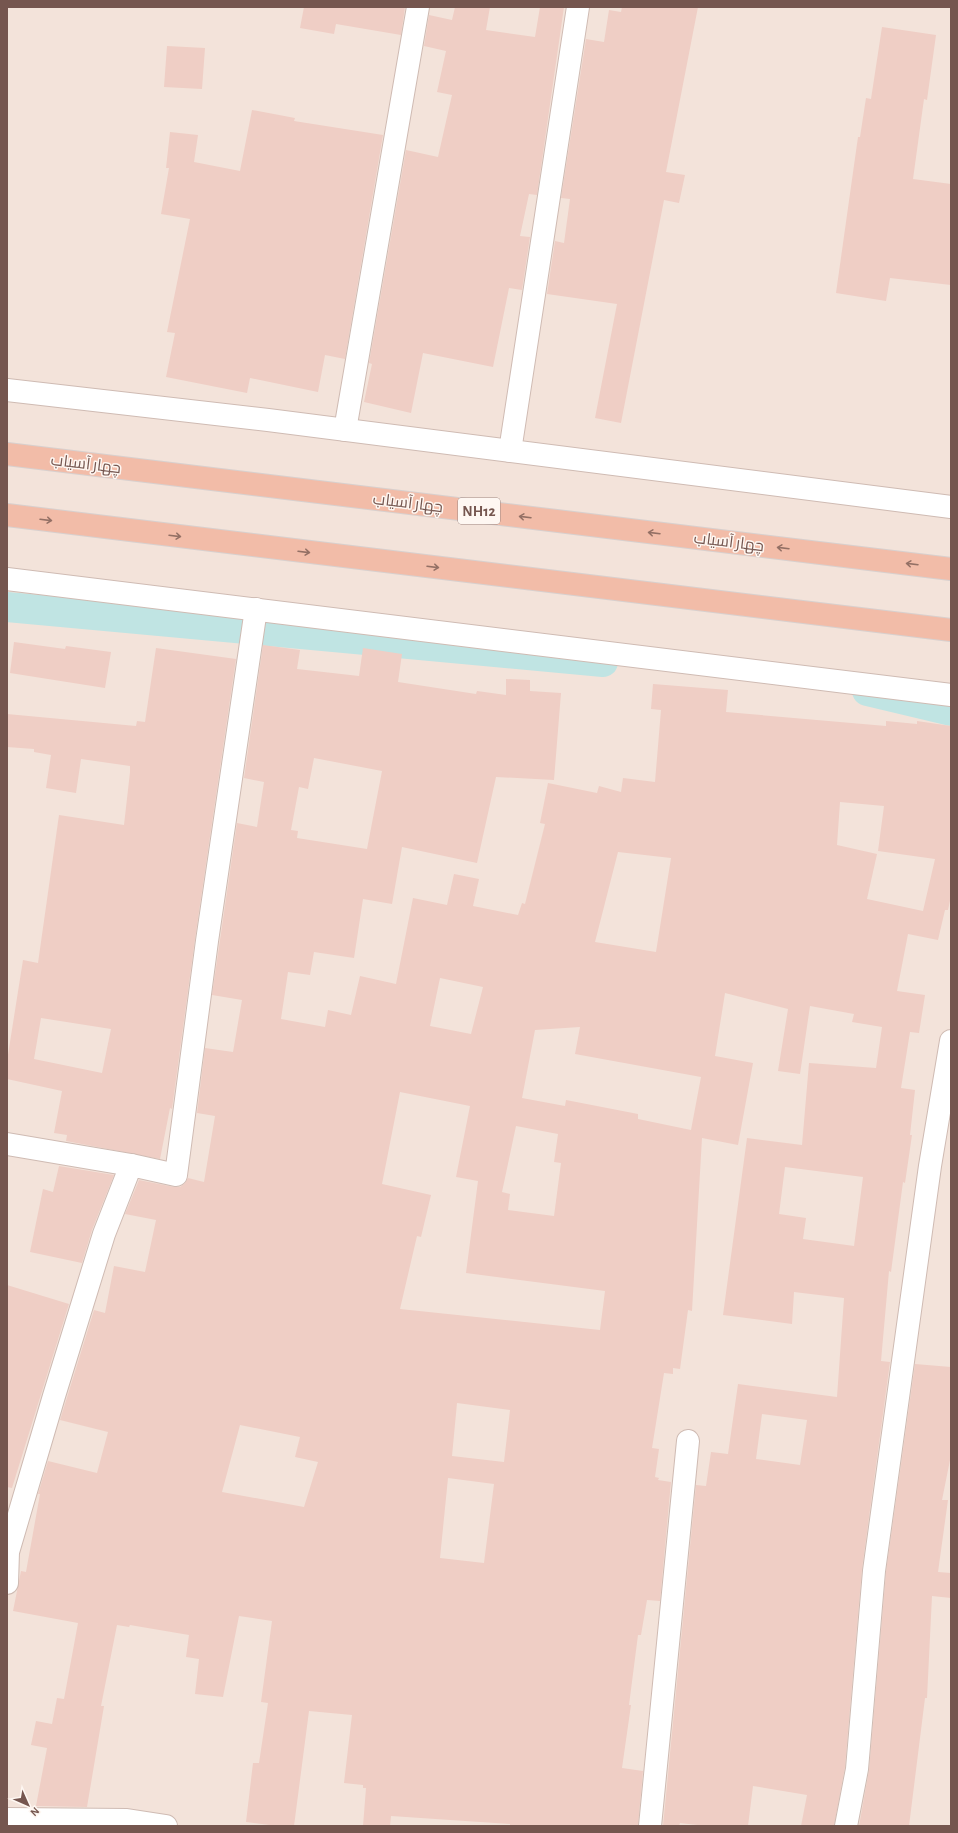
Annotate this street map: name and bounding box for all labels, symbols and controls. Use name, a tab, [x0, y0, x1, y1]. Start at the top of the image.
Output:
street label: چهار آسیاب	[50, 451, 122, 479]
street label: چهار آسیاب	[372, 490, 444, 518]
road number: NH12	[458, 498, 500, 524]
one-way arrow	[519, 513, 532, 521]
one-way arrow	[39, 516, 52, 524]
one-way arrow	[648, 529, 661, 537]
street label: چهار آسیاب	[693, 529, 765, 557]
one-way arrow	[168, 532, 181, 540]
one-way arrow	[777, 545, 790, 552]
one-way arrow	[297, 548, 310, 556]
one-way arrow	[906, 561, 919, 568]
one-way arrow	[426, 564, 439, 571]
north arrow	[8, 1785, 48, 1825]
text: N	[28, 1805, 41, 1818]

